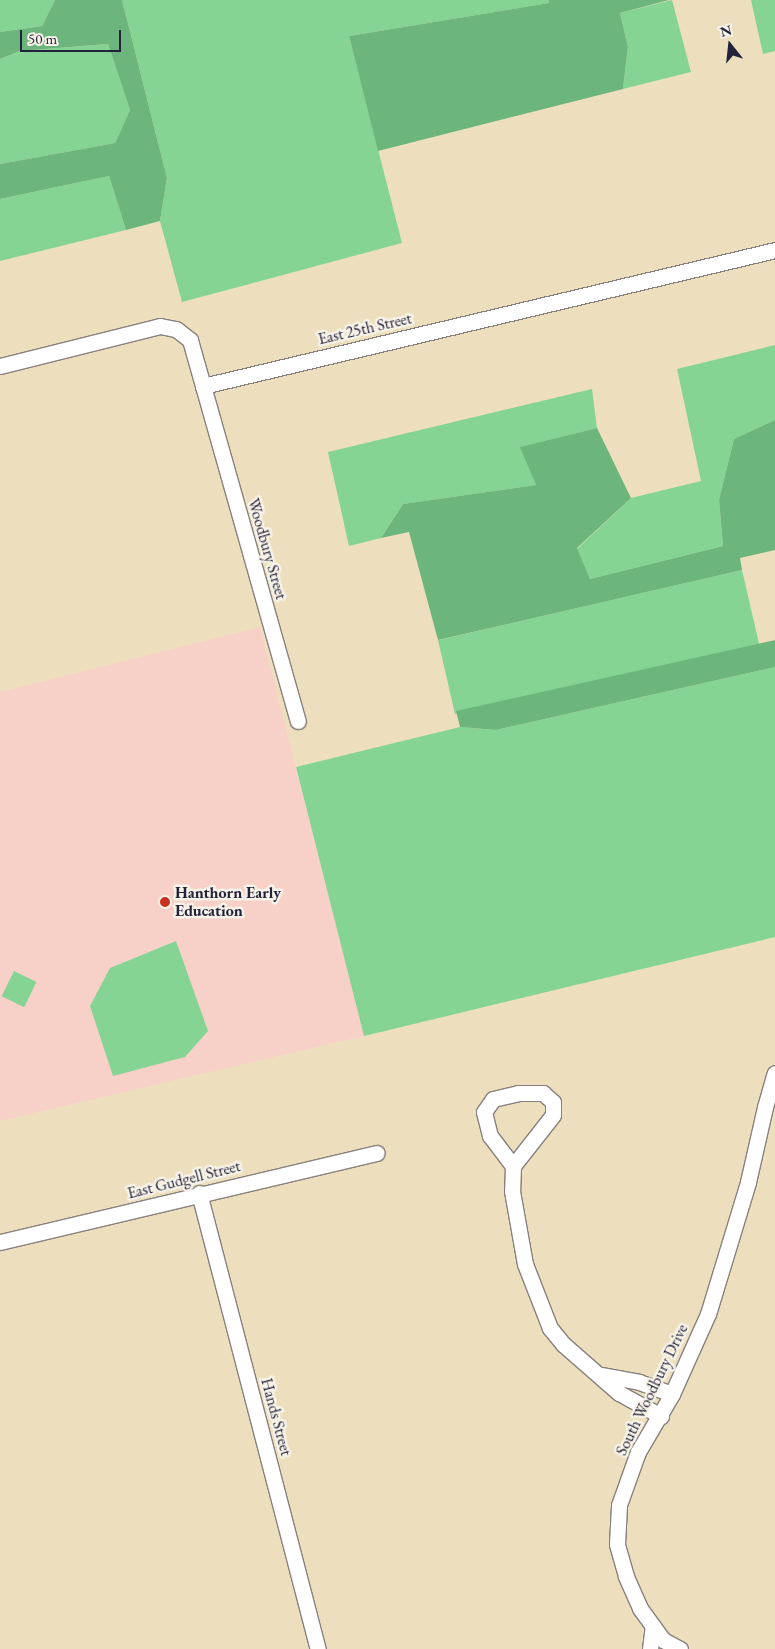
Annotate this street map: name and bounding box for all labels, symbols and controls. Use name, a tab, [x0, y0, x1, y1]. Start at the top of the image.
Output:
scale bar	[22, 20, 124, 52]
north arrow	[705, 20, 755, 70]
text: N	[718, 20, 734, 41]
text: 50 m	[28, 29, 57, 48]
street label: East 25th Street	[316, 309, 414, 349]
street label: Woodbury Street	[243, 496, 291, 602]
place label: Hanthorn Early Education	[175, 883, 281, 921]
marker: Hanthorn Early Education	[159, 896, 171, 908]
street label: East Gudgell Street	[125, 1157, 243, 1203]
street label: South Woodbury Drive	[612, 1321, 692, 1459]
street label: Hands Street	[256, 1376, 296, 1458]

